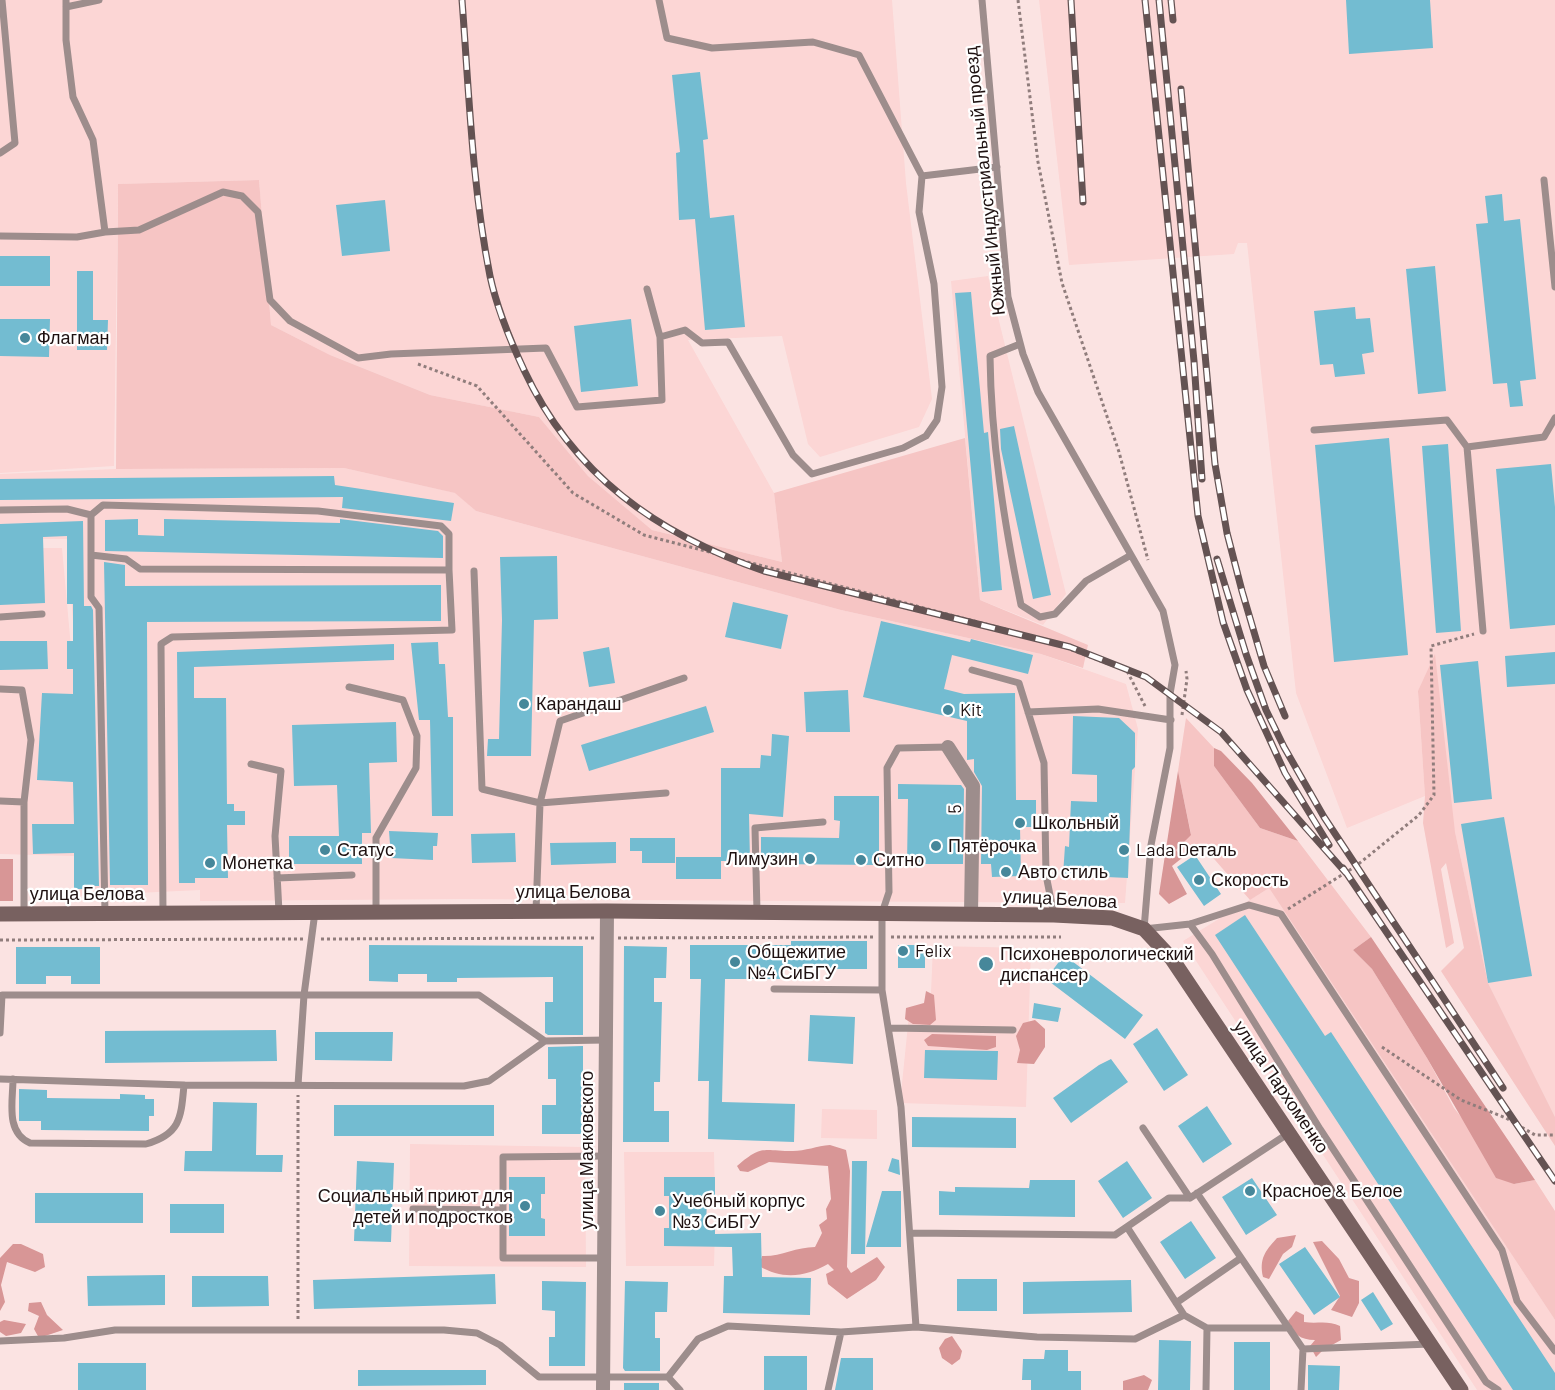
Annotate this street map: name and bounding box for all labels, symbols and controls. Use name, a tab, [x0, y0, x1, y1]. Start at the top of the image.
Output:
street label: Южный Индустриальный проезд	[960, 45, 1010, 317]
place label: Флагман	[37, 327, 109, 349]
marker: Флагман	[18, 331, 32, 345]
place label: Карандаш	[536, 693, 621, 715]
marker: Карандаш	[517, 697, 531, 711]
place label: Kit	[960, 699, 982, 721]
marker: Kit	[941, 703, 955, 717]
street label: 5	[944, 804, 966, 814]
place label: Школьный	[1032, 812, 1119, 834]
marker: Школьный	[1013, 816, 1027, 830]
place label: Пятёрочка	[948, 835, 1036, 857]
place label: Статус	[337, 839, 394, 861]
marker: Пятёрочка	[929, 839, 943, 853]
place label: Lada Dеталь	[1136, 839, 1237, 861]
marker: Статус	[318, 843, 332, 857]
marker: Lada Dеталь	[1117, 843, 1131, 857]
place label: Лимузин	[726, 848, 798, 870]
place label: Ситно	[873, 849, 924, 871]
place label: Монетка	[222, 852, 293, 874]
marker: Лимузин	[803, 852, 817, 866]
marker: Ситно	[854, 853, 868, 867]
marker: Монетка	[203, 856, 217, 870]
place label: Авто стиль	[1018, 861, 1108, 883]
marker: Авто стиль	[999, 865, 1013, 879]
place label: Скорость	[1211, 869, 1289, 891]
marker: Скорость	[1192, 873, 1206, 887]
street label: улица Белова	[516, 881, 630, 903]
street label: улица Белова	[30, 883, 144, 905]
street label: улица Белова	[1002, 885, 1118, 913]
place label: Felix	[915, 940, 951, 962]
place label: Общежитие №4 СиБГУ	[747, 941, 846, 984]
place label: Психоневрологический диспансер	[1000, 943, 1194, 986]
marker: Felix	[896, 944, 910, 958]
marker: Общежитие №4 СиБГУ	[728, 955, 742, 969]
marker: Психоневрологический диспансер	[977, 955, 995, 973]
street label: улица Пархоменко	[1229, 1017, 1333, 1157]
street label: улица Маяковского	[576, 1071, 598, 1229]
place label: Красное & Белое	[1262, 1180, 1402, 1202]
marker: Красное & Белое	[1243, 1184, 1257, 1198]
place label: Социальный приют для детей и подростков	[318, 1185, 513, 1228]
place label: Учебный корпус №3 СиБГУ	[672, 1190, 805, 1232]
marker: Социальный приют для детей и подростков	[518, 1199, 532, 1213]
marker: Учебный корпус №3 СиБГУ	[653, 1204, 667, 1218]

